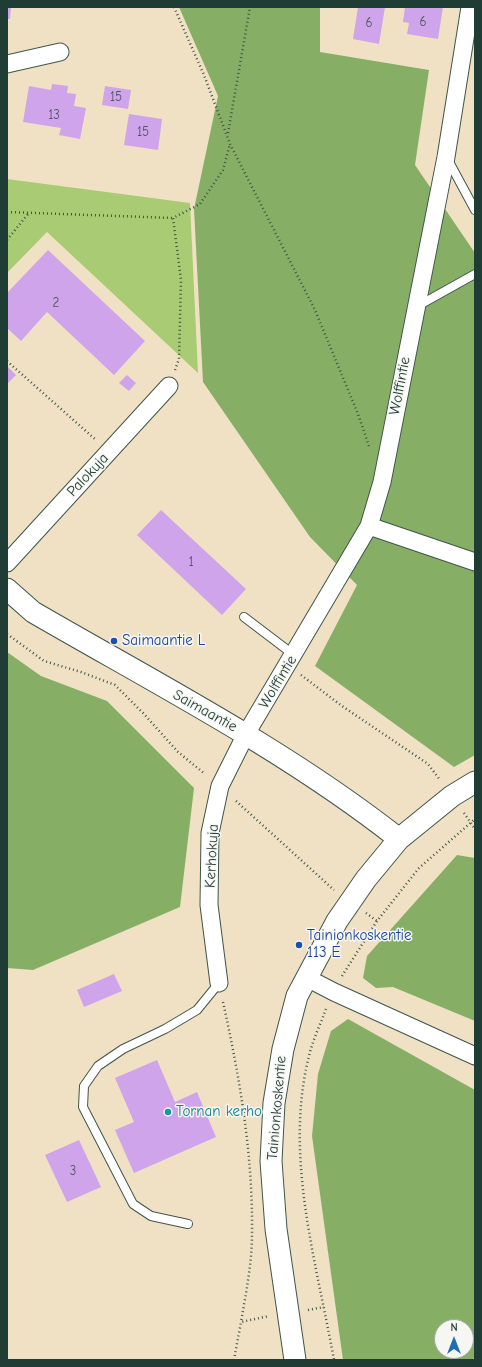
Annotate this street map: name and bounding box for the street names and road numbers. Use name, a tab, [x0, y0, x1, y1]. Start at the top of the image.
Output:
street label: Wolffintie	[386, 355, 414, 417]
street label: Palokuja	[63, 450, 113, 500]
street label: Wolffintie	[255, 652, 301, 712]
street label: Saimaantie	[170, 686, 240, 736]
street label: Kerhokuja	[201, 824, 223, 888]
street label: Tainionkoskentie	[263, 1055, 291, 1161]

